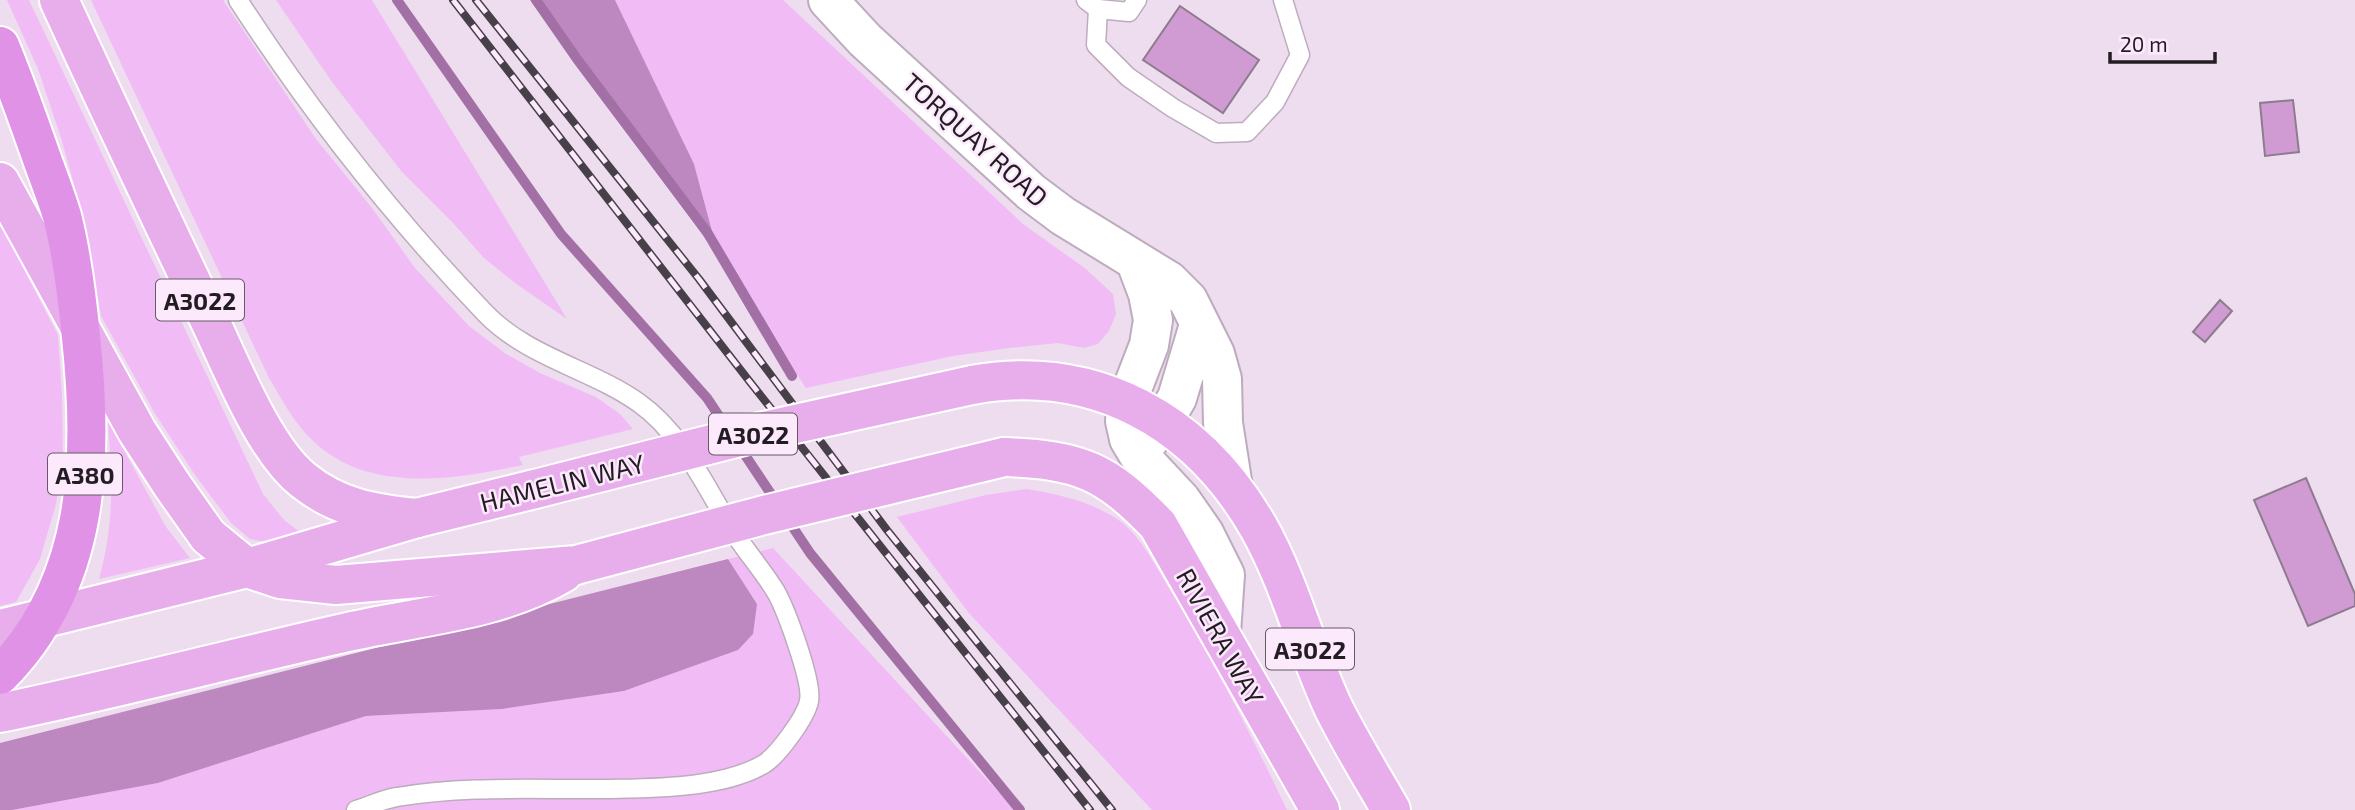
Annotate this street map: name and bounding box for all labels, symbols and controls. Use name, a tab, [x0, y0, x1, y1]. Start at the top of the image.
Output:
scale bar	[2110, 21, 2215, 65]
text: 20 m	[2120, 31, 2168, 56]
street label: TORQUAY ROAD	[897, 66, 1055, 212]
road number: A3022	[156, 279, 244, 320]
road number: A3022	[709, 414, 797, 454]
street label: HAMELIN WAY	[476, 447, 648, 517]
road number: A380	[48, 453, 122, 494]
street label: RIVIERA WAY	[1171, 563, 1271, 710]
road number: A3022	[1266, 628, 1354, 670]

